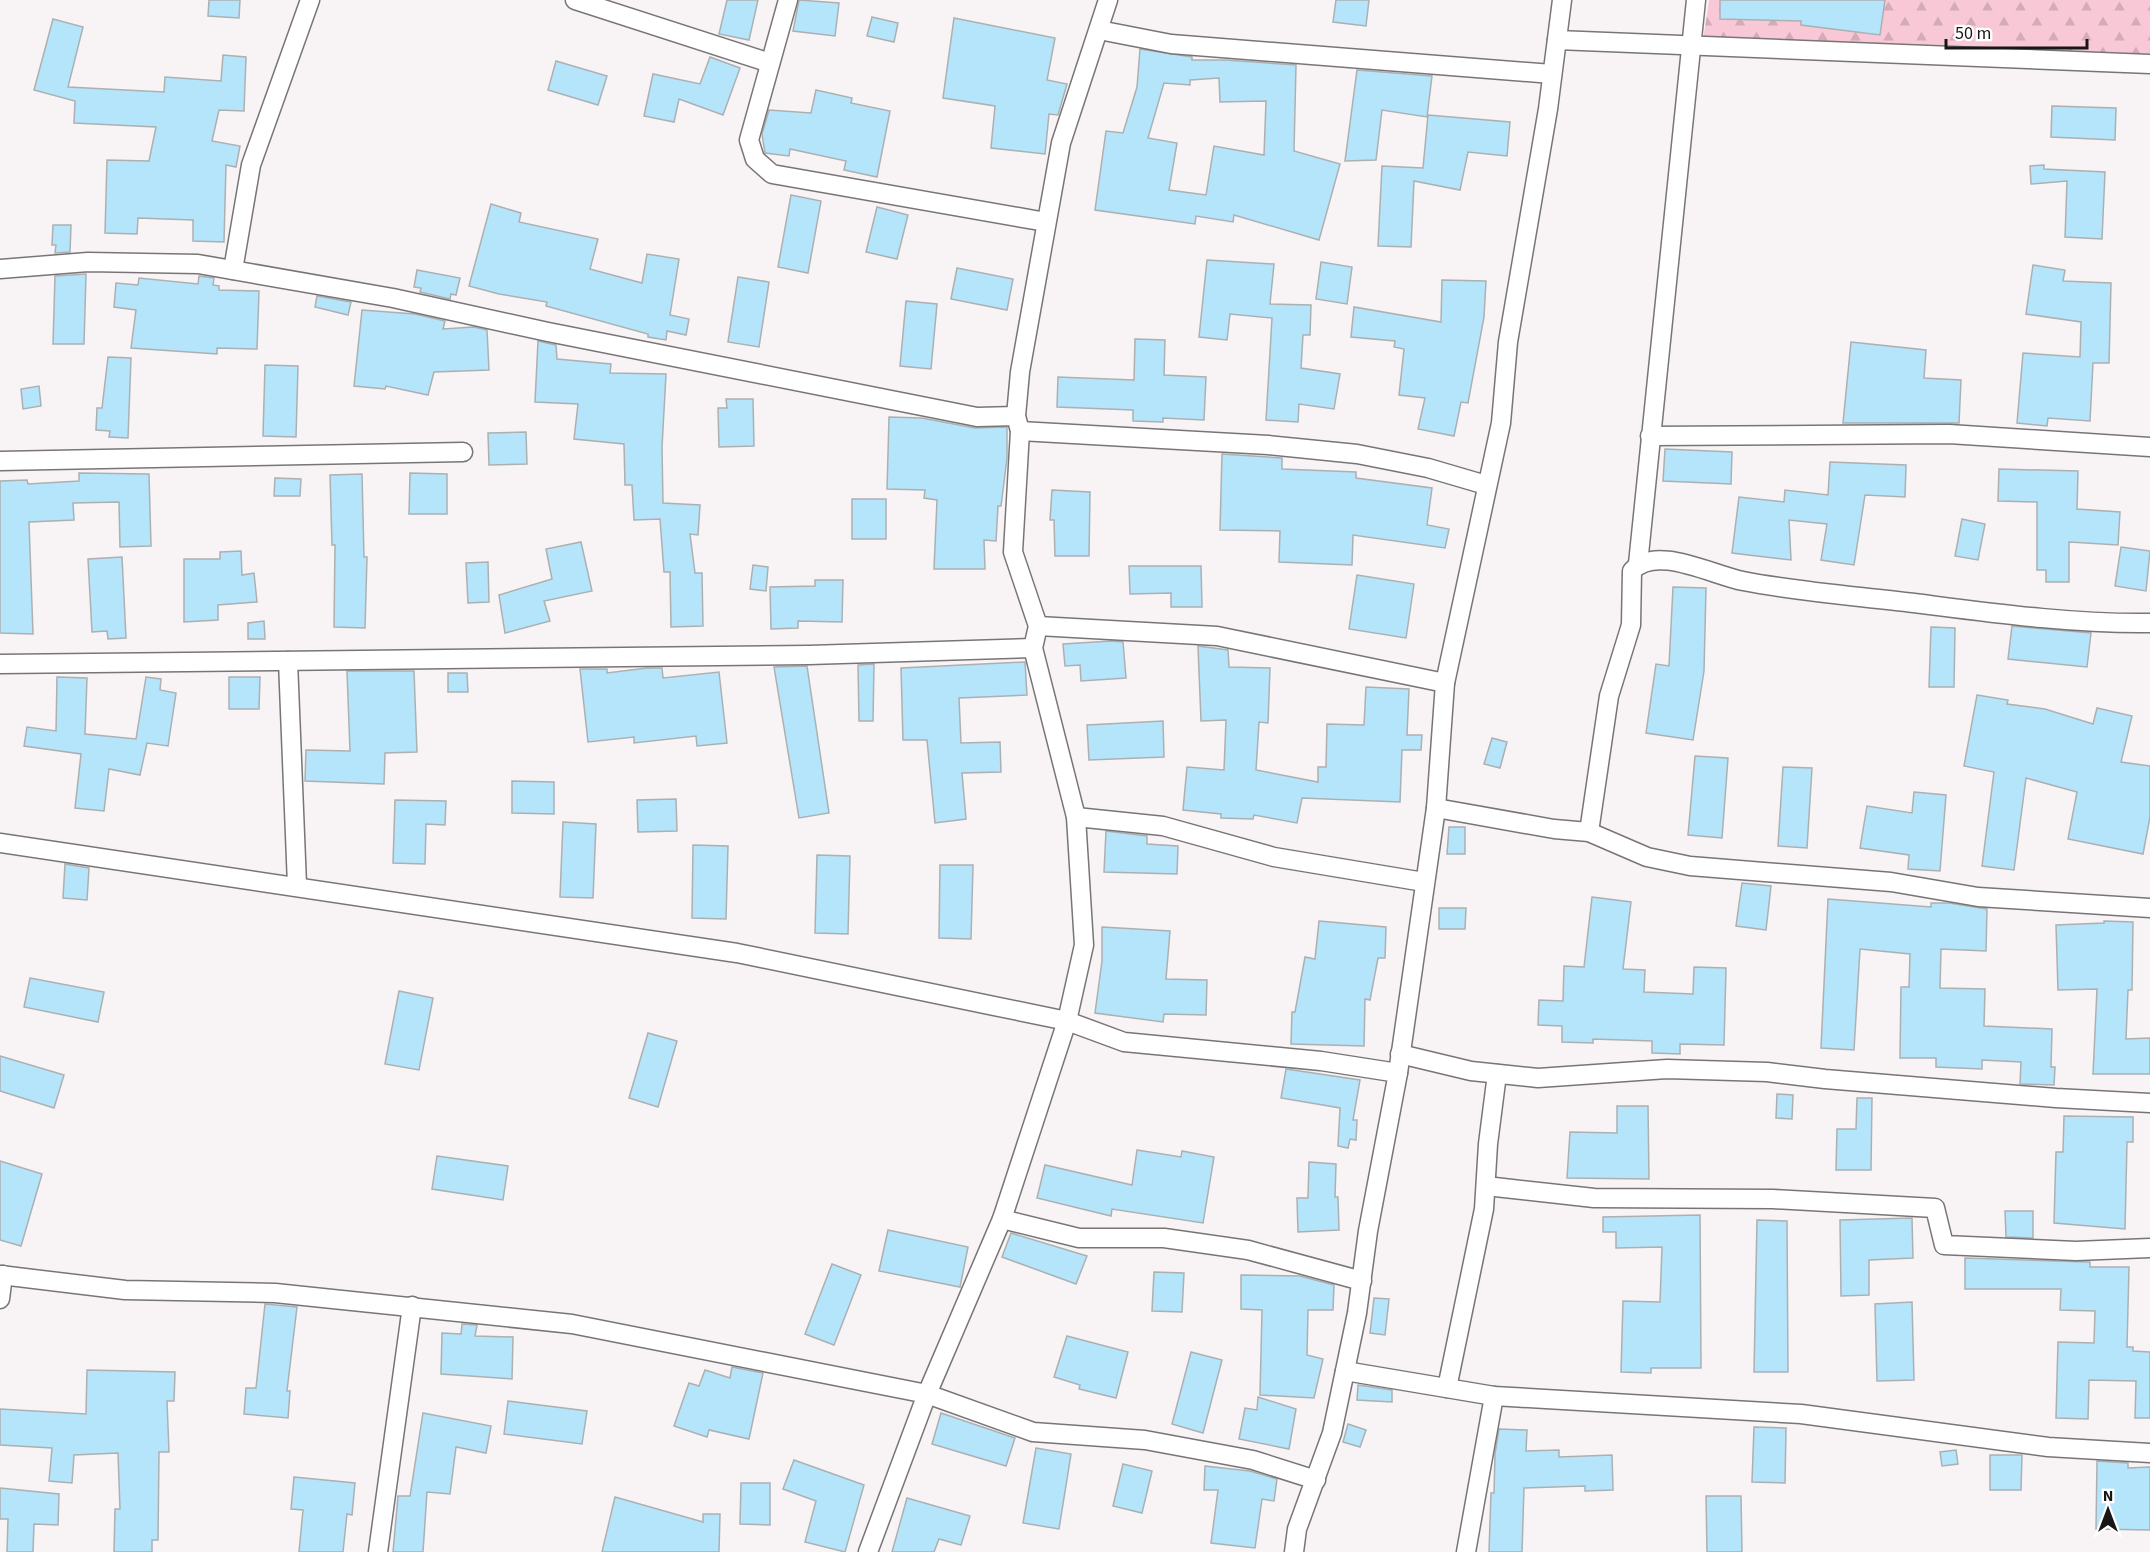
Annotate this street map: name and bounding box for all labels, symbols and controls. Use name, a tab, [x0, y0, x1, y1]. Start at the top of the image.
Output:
scale bar	[1946, 12, 2087, 50]
text: 50 m	[1955, 21, 1991, 46]
north arrow	[2078, 1480, 2138, 1540]
text: N	[2103, 1485, 2113, 1507]

